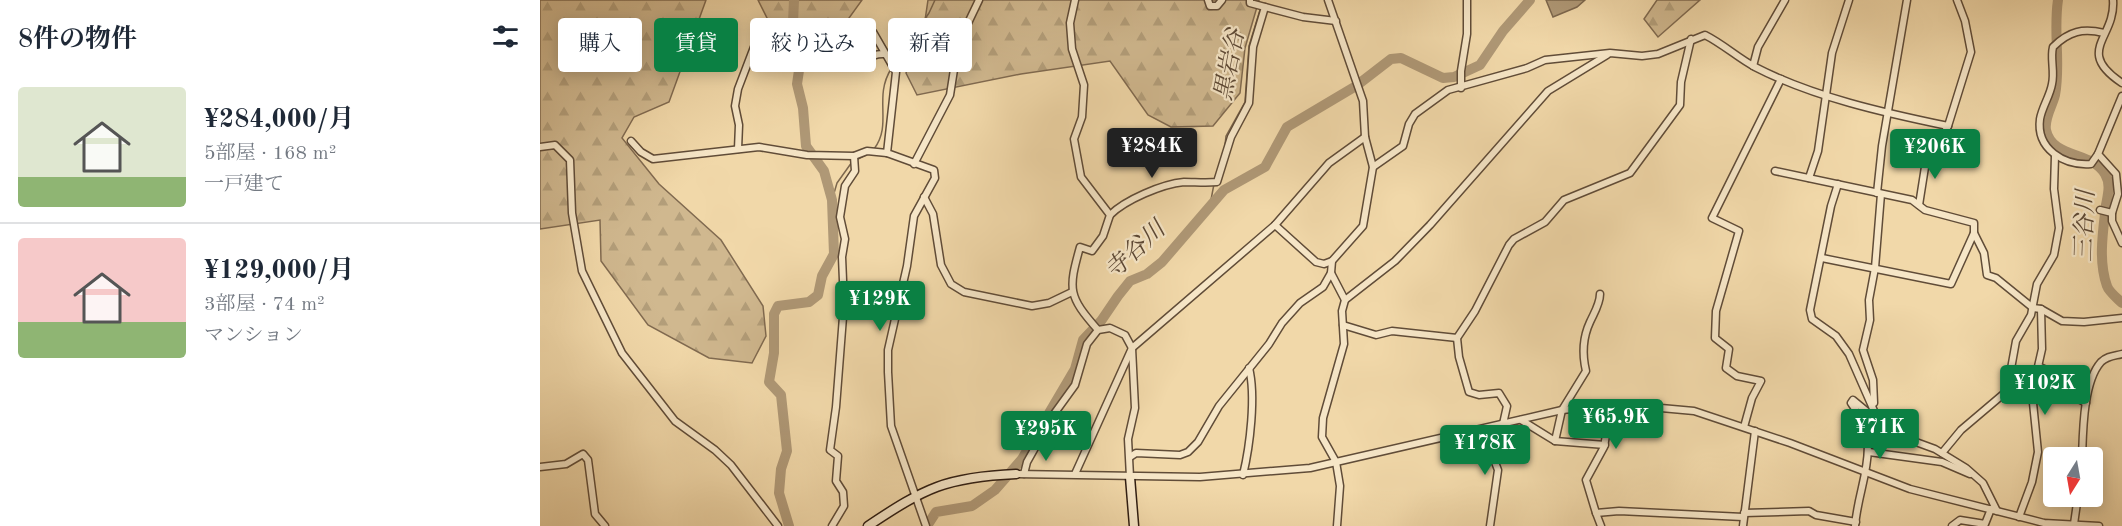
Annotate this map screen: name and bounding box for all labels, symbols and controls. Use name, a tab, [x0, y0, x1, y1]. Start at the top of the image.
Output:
chip: 購入	[558, 18, 642, 72]
chip: 賃貸	[654, 18, 738, 72]
chip: 絞り込み	[750, 18, 876, 72]
chip: 新着	[888, 18, 972, 72]
icon: filters	[489, 20, 522, 53]
water label: 黒岩谷	[1209, 25, 1250, 103]
text: 8件の物件	[18, 27, 137, 53]
text: ¥284,000/月	[204, 107, 355, 133]
icon: home	[66, 111, 138, 183]
pin: ¥284K	[1110, 128, 1194, 179]
pin: ¥206K	[1893, 129, 1977, 180]
text: ¥284K	[1121, 137, 1183, 157]
text: ¥206K	[1904, 138, 1966, 158]
text: 5部屋 · 168 m²	[204, 144, 336, 164]
text: 一戸建て	[204, 175, 284, 195]
water label: 三谷川	[2071, 187, 2099, 262]
water label: 寺谷川	[1099, 213, 1173, 284]
text: ¥129,000/月	[204, 258, 355, 284]
icon: home	[66, 262, 138, 334]
pin: ¥129K	[838, 281, 922, 332]
text: ¥129K	[849, 290, 911, 310]
text: 3部屋 · 74 m²	[204, 295, 325, 315]
text: マンション	[204, 326, 303, 346]
pin: ¥102K	[2003, 365, 2087, 416]
text: ¥102K	[2014, 374, 2076, 394]
pin: ¥65.9K	[1567, 399, 1665, 450]
text: ¥65.9K	[1582, 408, 1650, 428]
pin: ¥71K	[1844, 409, 1916, 460]
pin: ¥295K	[1004, 411, 1088, 462]
text: ¥71K	[1855, 418, 1905, 438]
text: ¥295K	[1015, 420, 1077, 440]
pin: ¥178K	[1443, 425, 1527, 476]
text: ¥178K	[1454, 434, 1516, 454]
north arrow	[2043, 447, 2103, 507]
map controls	[2043, 447, 2103, 507]

